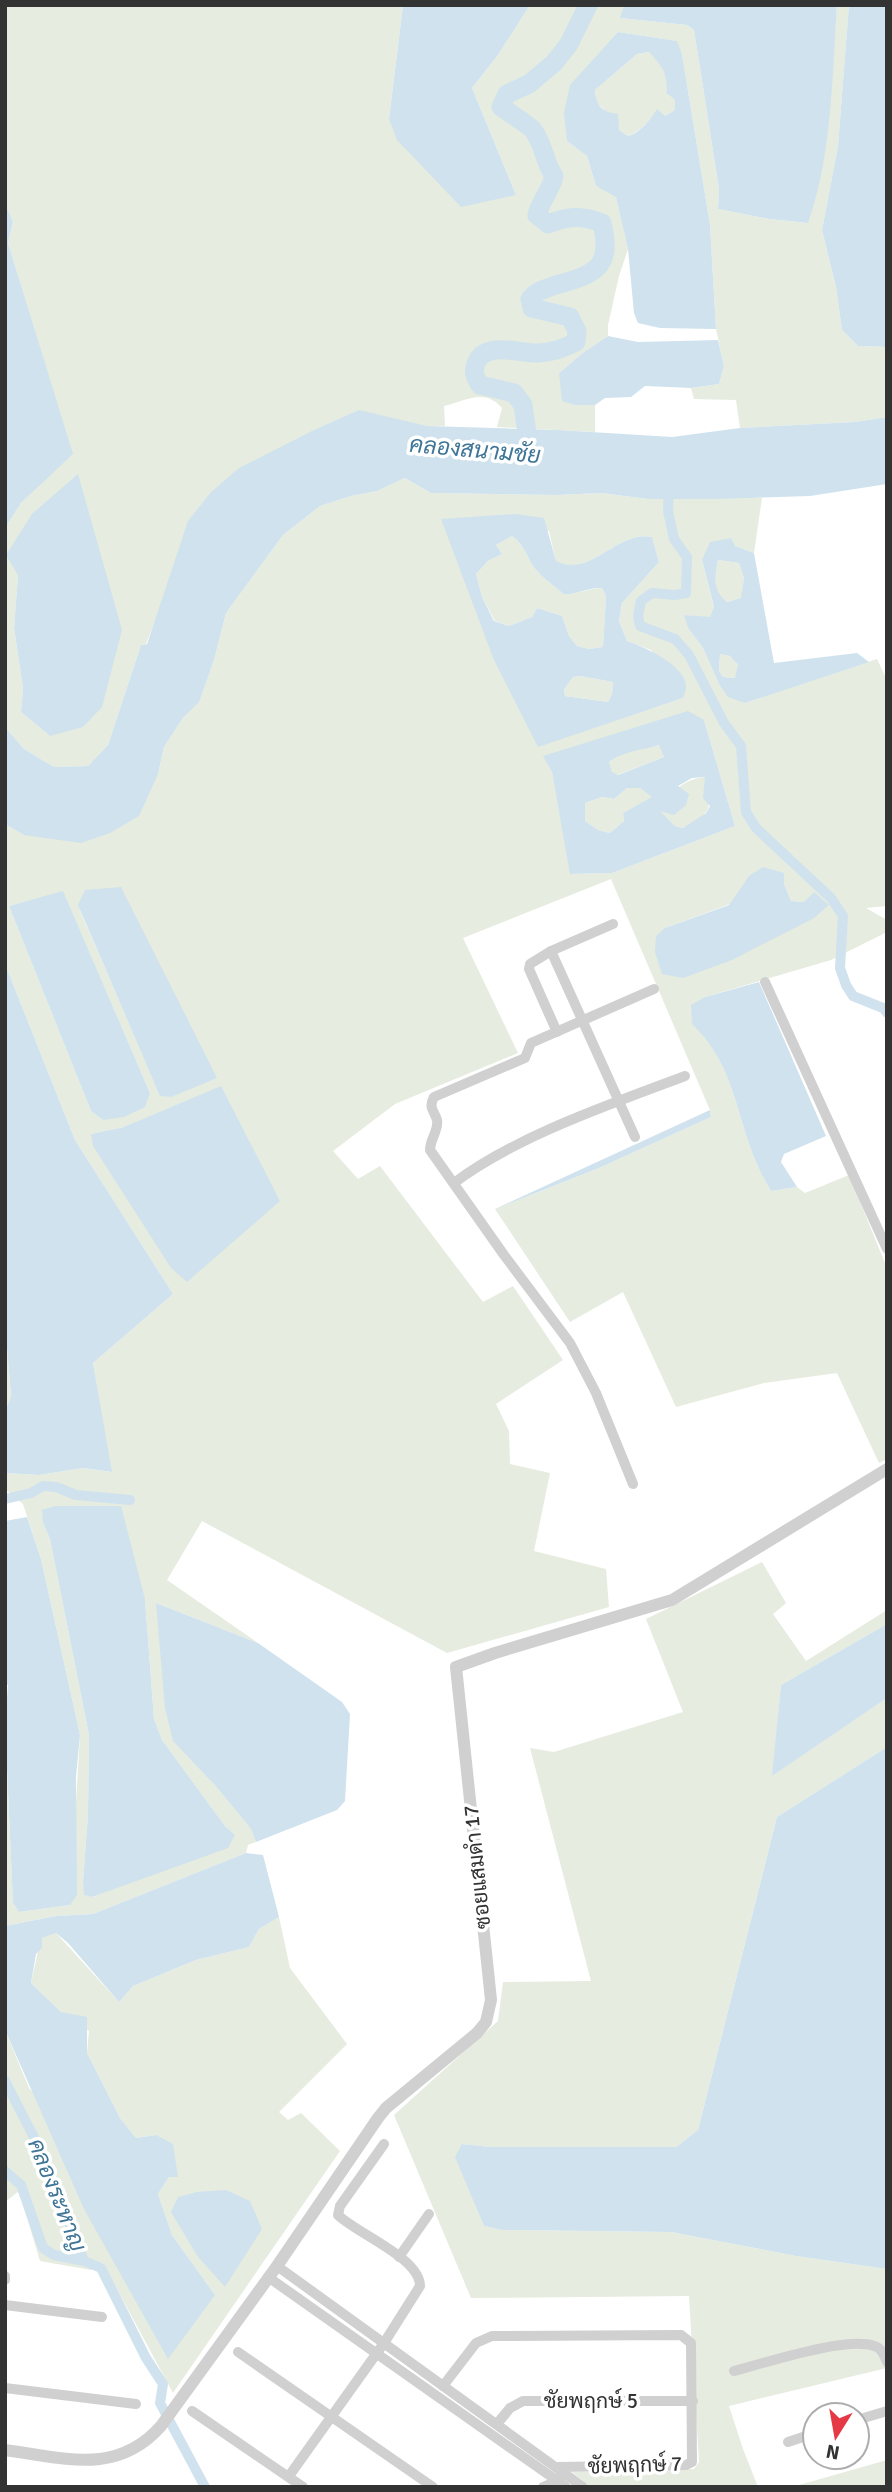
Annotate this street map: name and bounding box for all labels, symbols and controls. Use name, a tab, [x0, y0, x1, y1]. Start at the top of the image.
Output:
water label: คลองสนามชัย	[408, 430, 542, 470]
street label: ซอยแสมดำ 17	[458, 1804, 496, 1930]
water label: คลองระหาญ	[21, 2134, 93, 2256]
street label: ชัยพฤกษ์ 5	[544, 2387, 638, 2414]
north arrow	[801, 2401, 871, 2471]
text: N	[824, 2439, 842, 2465]
street label: ชัยพฤกษ์ 7	[587, 2449, 683, 2480]

